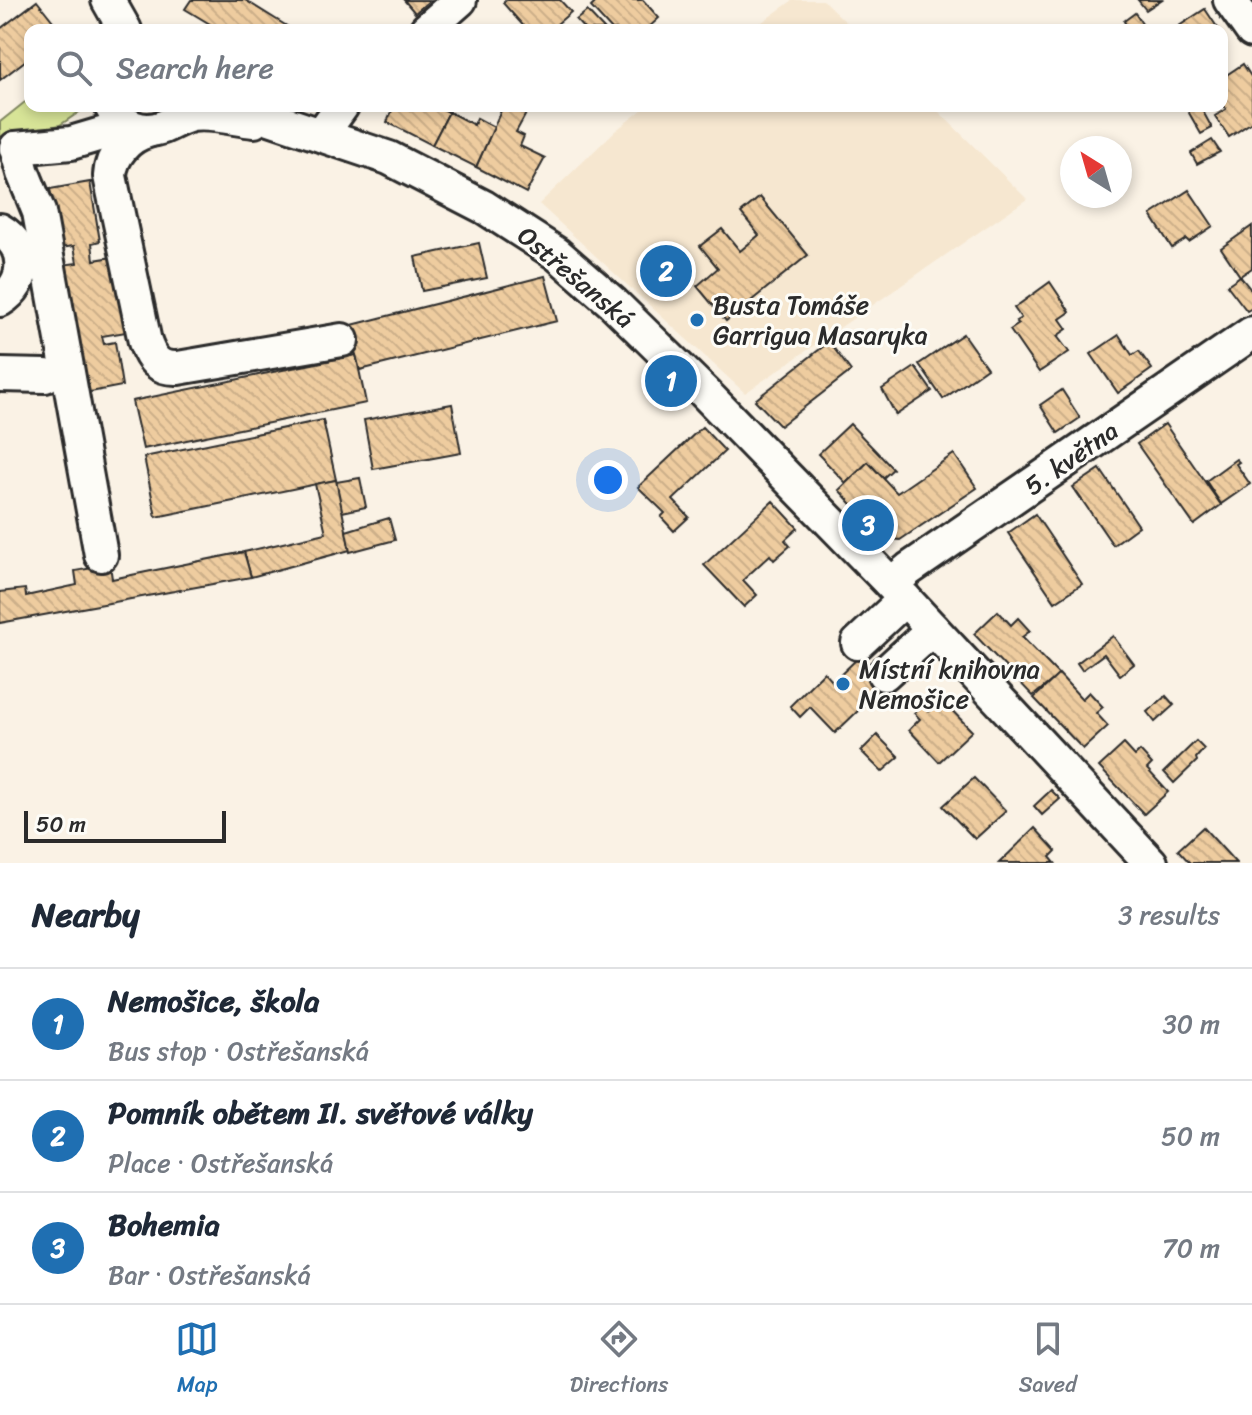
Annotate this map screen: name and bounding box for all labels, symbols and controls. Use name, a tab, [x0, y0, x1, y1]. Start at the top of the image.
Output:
search box	[24, 24, 1228, 112]
text: Search here	[116, 41, 274, 95]
icon: search	[52, 46, 96, 90]
north arrow	[1060, 136, 1132, 208]
street label: Ostřešanská	[507, 214, 645, 340]
pin: 2	[640, 241, 692, 301]
place label: Busta Tomáše Garrigua Masaryka	[713, 282, 928, 358]
marker: Busta Tomáše Garrigua Masaryka	[688, 311, 706, 329]
pin: 1	[645, 351, 697, 411]
street label: 5. května	[1014, 408, 1128, 508]
your location	[588, 460, 628, 500]
pin: 3	[842, 495, 894, 555]
place label: Místní knihovna Nemošice	[859, 646, 1040, 722]
marker: Místní knihovna Nemošice	[834, 675, 852, 693]
text: 50 m	[36, 805, 86, 844]
scale bar	[24, 807, 226, 843]
text: Nearby	[32, 885, 140, 945]
text: 3 results	[1118, 892, 1220, 938]
text: Nemošice, škola	[108, 974, 319, 1028]
text: 1	[52, 1001, 64, 1047]
text: 30 m	[1163, 1001, 1220, 1047]
text: Bus stop · Ostřešanská	[108, 1028, 369, 1074]
text: Pomník obětem II. světové války	[108, 1086, 533, 1140]
text: 2	[50, 1113, 66, 1159]
text: 50 m	[1161, 1113, 1220, 1159]
text: Place · Ostřešanská	[108, 1140, 333, 1186]
text: Bohemia	[108, 1198, 220, 1252]
text: 3	[51, 1225, 65, 1271]
text: 70 m	[1162, 1225, 1220, 1271]
text: Bar · Ostřešanská	[108, 1252, 311, 1298]
tab: Map	[175, 1317, 219, 1404]
tab: Directions	[570, 1317, 668, 1404]
tab: Saved	[1019, 1317, 1077, 1404]

